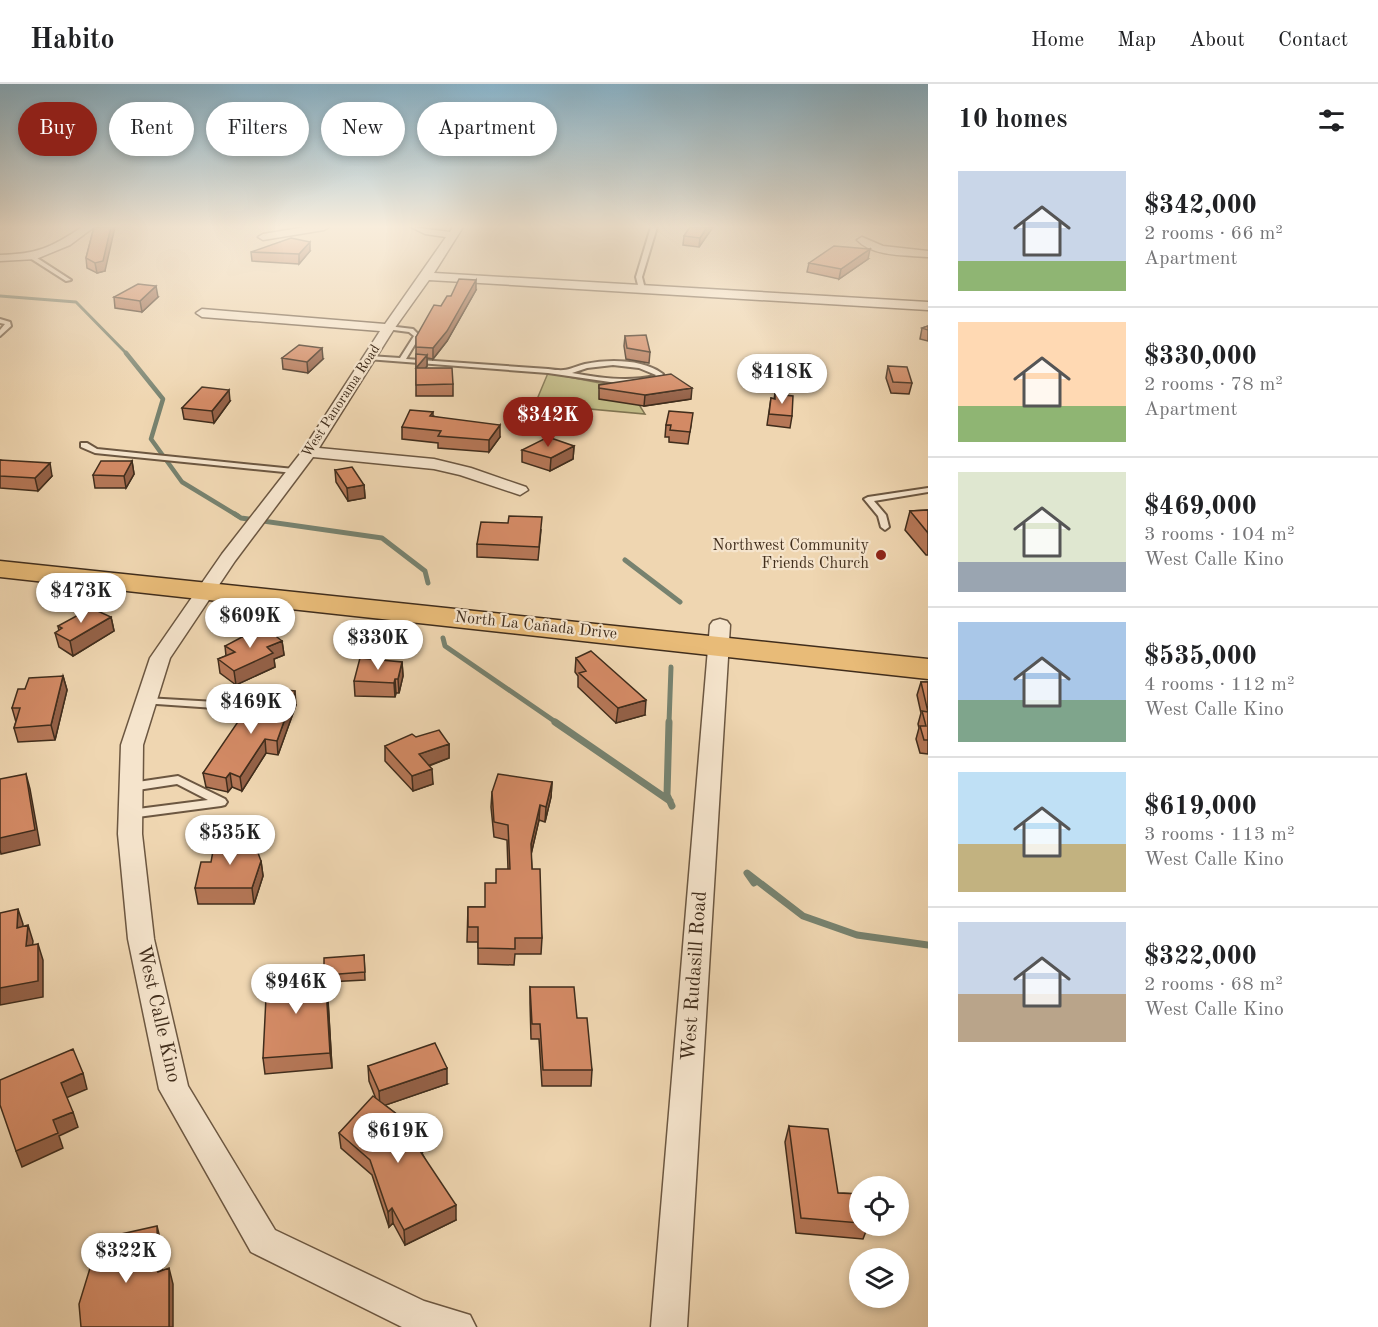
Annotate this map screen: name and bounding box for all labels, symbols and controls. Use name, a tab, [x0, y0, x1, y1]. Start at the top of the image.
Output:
text: Habito	[30, 27, 115, 55]
text: Home	[1031, 30, 1084, 51]
text: Map	[1117, 30, 1156, 51]
text: About	[1189, 30, 1245, 51]
text: Contact	[1278, 30, 1348, 51]
chip: Buy	[18, 102, 97, 156]
chip: Rent	[109, 102, 194, 156]
chip: Filters	[206, 102, 309, 156]
chip: New	[321, 102, 405, 156]
chip: Apartment	[417, 102, 557, 156]
icon: filters	[1315, 104, 1348, 137]
text: 10 homes	[958, 107, 1067, 133]
text: $342,000	[1144, 193, 1257, 219]
icon: home	[1006, 195, 1078, 267]
text: 2 rooms · 66 m²	[1144, 224, 1283, 244]
text: Apartment	[1144, 249, 1238, 269]
street label: West Panorama Road	[299, 342, 383, 460]
text: $330,000	[1144, 344, 1257, 370]
icon: home	[1006, 346, 1078, 418]
pin: $418K	[740, 354, 824, 405]
text: $418K	[751, 363, 813, 383]
text: 2 rooms · 78 m²	[1144, 375, 1283, 395]
pin: $342K	[506, 397, 590, 448]
text: Apartment	[1144, 400, 1238, 420]
text: $342K	[517, 406, 579, 426]
text: $469,000	[1144, 494, 1257, 520]
icon: home	[1006, 496, 1078, 568]
text: 3 rooms · 104 m²	[1144, 525, 1294, 545]
place label: Northwest Community Friends Church	[712, 538, 870, 572]
marker: Northwest Community Friends Church	[874, 548, 888, 562]
text: West Calle Kino	[1144, 550, 1284, 570]
pin: $473K	[39, 573, 123, 624]
text: $473K	[50, 582, 112, 602]
pin: $609K	[208, 598, 292, 649]
text: $609K	[219, 607, 281, 627]
street label: North La Cañada Drive	[454, 610, 618, 642]
pin: $330K	[336, 620, 420, 671]
text: $330K	[347, 629, 409, 649]
text: $535,000	[1144, 644, 1257, 670]
icon: home	[1006, 646, 1078, 718]
text: 4 rooms · 112 m²	[1144, 675, 1294, 695]
pin: $469K	[209, 684, 293, 735]
text: $469K	[220, 693, 282, 713]
text: West Calle Kino	[1144, 700, 1284, 720]
text: $619,000	[1144, 794, 1257, 820]
icon: home	[1006, 796, 1078, 868]
pin: $535K	[188, 815, 272, 866]
text: $535K	[199, 824, 261, 844]
text: 3 rooms · 113 m²	[1144, 825, 1294, 845]
text: West Calle Kino	[1144, 850, 1284, 870]
street label: West Rudasill Road	[679, 890, 711, 1062]
street label: West Calle Kino	[133, 944, 183, 1084]
text: $322,000	[1144, 944, 1257, 970]
icon: home	[1006, 946, 1078, 1018]
pin: $946K	[254, 964, 338, 1015]
text: $946K	[265, 973, 327, 993]
text: 2 rooms · 68 m²	[1144, 975, 1283, 995]
text: West Calle Kino	[1144, 1000, 1284, 1020]
pin: $619K	[356, 1113, 440, 1164]
text: $619K	[367, 1122, 429, 1142]
map controls	[849, 1176, 909, 1308]
button: locate	[849, 1176, 909, 1236]
pin: $322K	[84, 1233, 168, 1284]
text: $322K	[95, 1242, 157, 1262]
button: layers	[849, 1248, 909, 1308]

